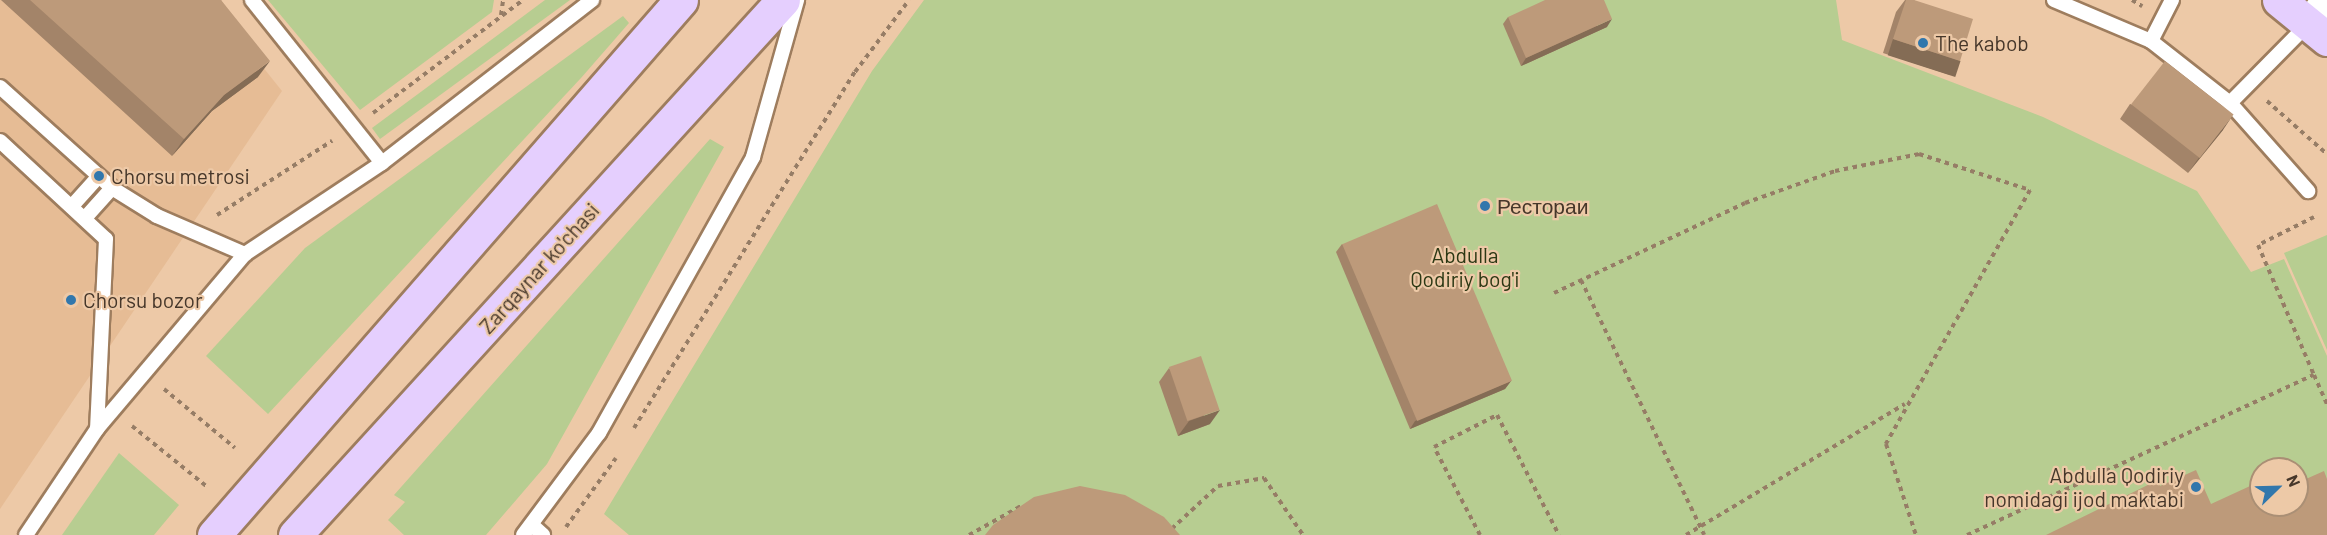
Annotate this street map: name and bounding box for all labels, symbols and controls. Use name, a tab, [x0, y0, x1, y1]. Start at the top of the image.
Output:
place label: The kabob	[1935, 30, 2029, 56]
marker: The kabob	[1916, 36, 1930, 50]
place label: Chorsu metrosi	[111, 163, 250, 189]
marker: Chorsu metrosi	[92, 169, 106, 183]
place label: Рестораи	[1497, 193, 1588, 219]
street label: Zarqaynar ko'chasi	[474, 198, 604, 338]
marker: Рестораи	[1478, 199, 1492, 213]
park label: Abdulla Qodiriy bog'i	[1410, 242, 1520, 292]
place label: Chorsu bozor	[83, 287, 203, 313]
marker: Chorsu bozor	[64, 293, 78, 307]
north arrow	[2249, 457, 2309, 517]
place label: Abdulla Qodiriy nomidagi ijod maktabi	[1984, 462, 2184, 512]
text: N	[2283, 472, 2305, 489]
marker: Abdulla Qodiriy nomidagi ijod maktabi	[2189, 480, 2203, 494]

